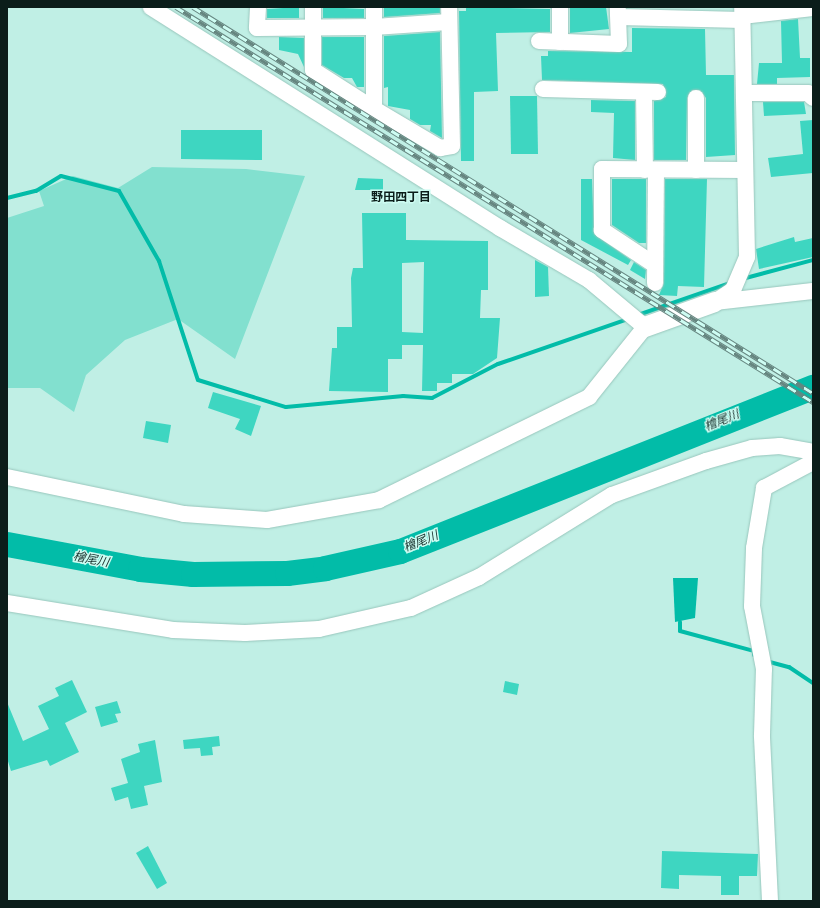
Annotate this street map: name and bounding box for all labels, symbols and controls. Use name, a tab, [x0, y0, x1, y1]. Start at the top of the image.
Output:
district label: 野田四丁目	[371, 191, 431, 205]
water label: 檜尾川	[703, 408, 741, 434]
water label: 檜尾川	[402, 529, 440, 555]
water label: 檜尾川	[72, 549, 110, 571]

